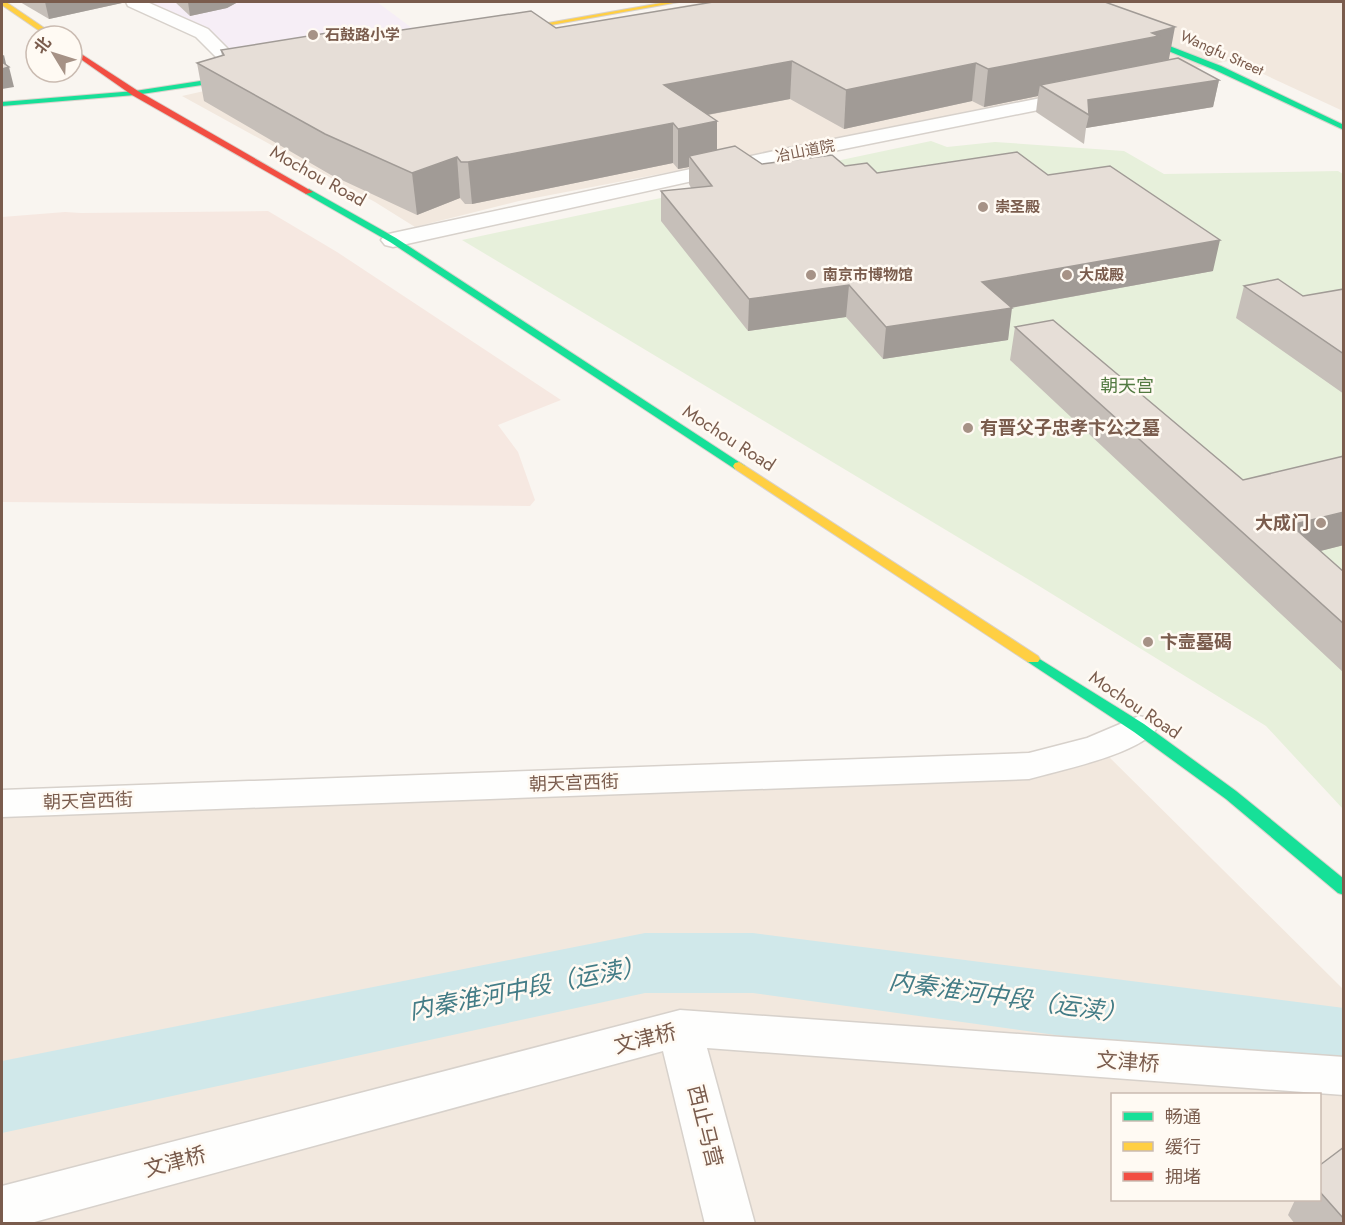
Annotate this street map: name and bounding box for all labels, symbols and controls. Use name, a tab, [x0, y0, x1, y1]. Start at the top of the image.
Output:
north arrow	[24, 24, 84, 84]
place label: 石鼓路小学	[325, 24, 400, 46]
street label: Wangfu Street	[1177, 25, 1268, 81]
marker: 石鼓路小学	[306, 28, 320, 42]
text: 北	[29, 32, 57, 58]
street label: 冶山道院	[773, 134, 837, 168]
street label: Mochou Road	[265, 139, 371, 213]
place label: 崇圣殿	[995, 196, 1040, 218]
marker: 崇圣殿	[976, 200, 990, 214]
place label: 南京市博物馆	[823, 264, 913, 286]
place label: 大成殿	[1079, 264, 1124, 286]
marker: 南京市博物馆	[804, 268, 818, 282]
marker: 大成殿	[1060, 268, 1074, 282]
park label: 朝天宫	[1100, 373, 1154, 399]
street label: Mochou Road	[677, 398, 781, 478]
place label: 有晋父子忠孝卞公之墓	[980, 415, 1160, 441]
marker: 有晋父子忠孝卞公之墓	[961, 421, 975, 435]
place label: 大成门	[1255, 510, 1309, 536]
marker: 大成门	[1314, 516, 1328, 530]
place label: 卞壸墓碣	[1160, 629, 1232, 655]
marker: 卞壸墓碣	[1141, 635, 1155, 649]
street label: Mochou Road	[1084, 665, 1186, 745]
street label: 朝天宫西街	[529, 768, 619, 798]
street label: 朝天宫西街	[43, 786, 133, 816]
water label: 内秦淮河中段（运渎）	[406, 948, 648, 1028]
water label: 内秦淮河中段（运渎）	[887, 963, 1129, 1031]
street label: 文津桥	[611, 1017, 679, 1061]
street label: 文津桥	[1096, 1045, 1160, 1079]
street label: 西止马营	[680, 1082, 730, 1170]
legend	[1111, 1093, 1321, 1201]
text: 畅通	[1165, 1104, 1201, 1130]
text: 缓行	[1165, 1134, 1201, 1160]
street label: 文津桥	[141, 1139, 209, 1185]
text: 拥堵	[1165, 1164, 1201, 1190]

